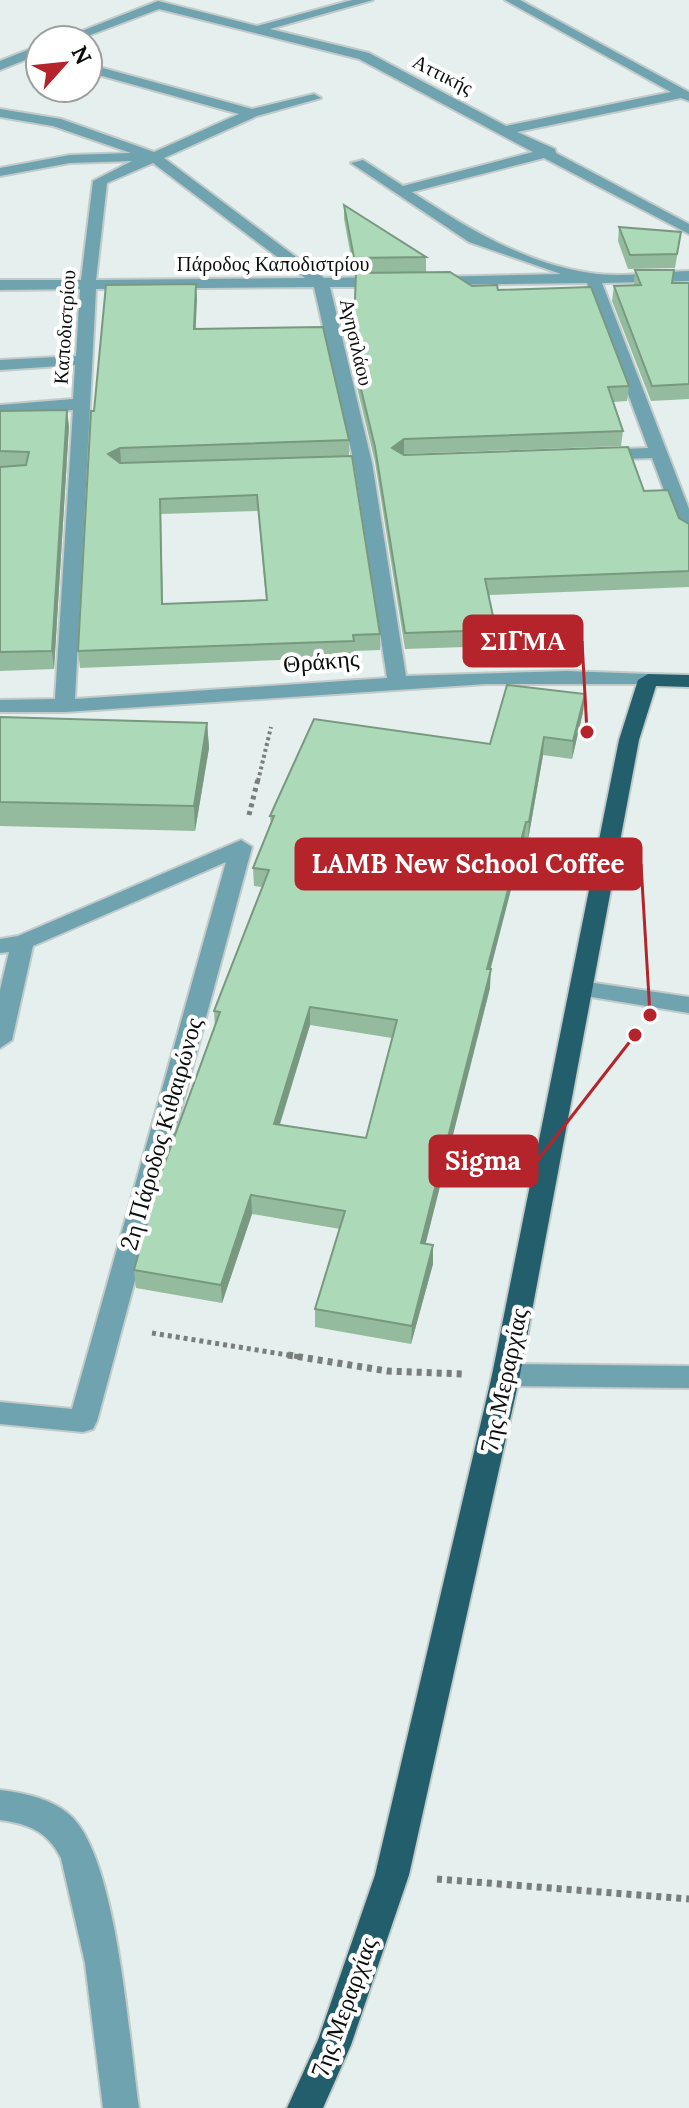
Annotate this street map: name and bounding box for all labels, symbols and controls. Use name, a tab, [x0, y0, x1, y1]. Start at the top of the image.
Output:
north arrow	[24, 24, 104, 104]
text: N	[65, 41, 98, 69]
street label: Αττικής	[409, 48, 477, 100]
street label: Πάροδος Καποδιστρίου	[177, 251, 370, 276]
street label: Καποδιστρίου	[48, 269, 80, 385]
street label: Αγησιλάου	[335, 296, 379, 388]
callout: ΣΙΓΜΑ	[464, 616, 582, 666]
text: ΣΙΓΜΑ	[480, 624, 566, 657]
street label: Θράκης	[282, 642, 361, 680]
callout: LAMB New School Coffee	[296, 839, 641, 889]
text: LAMB New School Coffee	[312, 847, 625, 880]
street label: 2η Πάροδος Κιθαιρώνος	[113, 1014, 209, 1254]
callout: Sigma	[430, 1136, 537, 1186]
text: Sigma	[445, 1144, 521, 1177]
street label: 7ης Μεραρχίας	[474, 1305, 534, 1455]
street label: 7ης Μεραρχίας	[304, 1932, 384, 2081]

